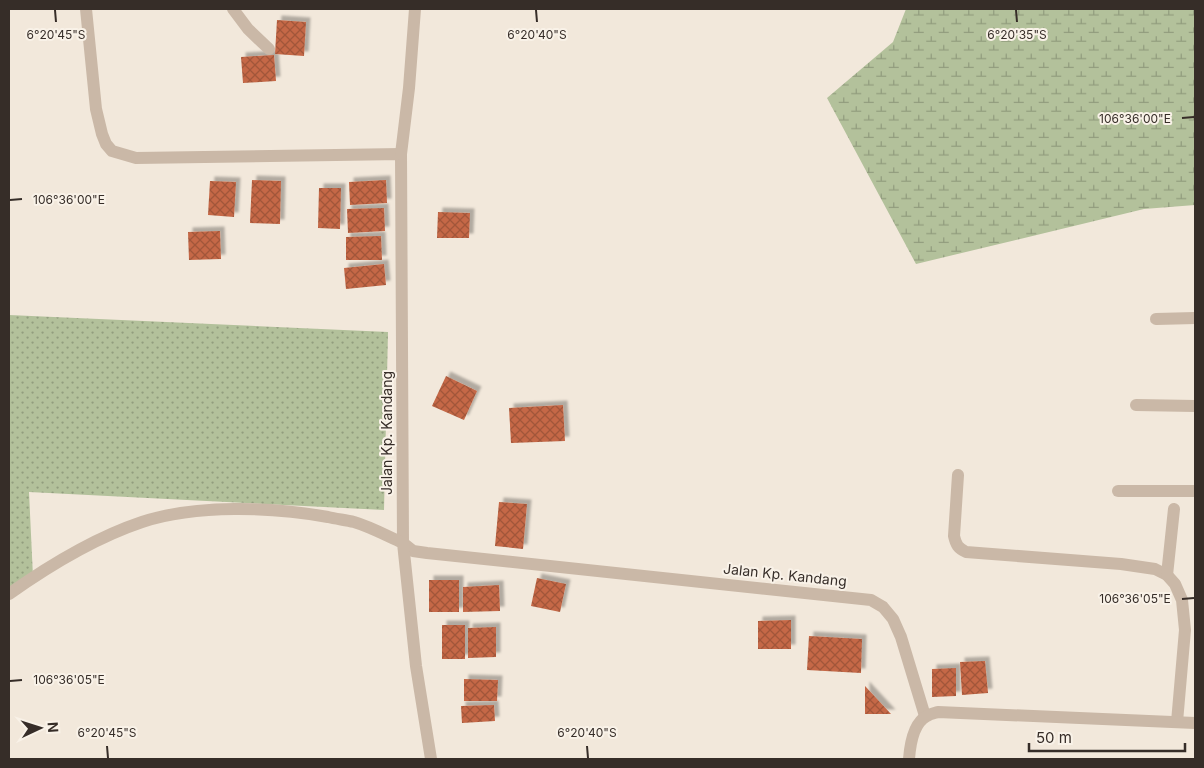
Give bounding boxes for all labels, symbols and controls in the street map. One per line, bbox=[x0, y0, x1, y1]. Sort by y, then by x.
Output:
text: 6°20'45"S bbox=[27, 27, 86, 42]
text: 6°20'40"S bbox=[507, 27, 567, 42]
text: 6°20'35"S bbox=[987, 27, 1047, 42]
text: 106°36'00"E bbox=[1099, 111, 1171, 126]
text: 106°36'00"E bbox=[33, 192, 105, 207]
street label: Jalan Kp. Kandang bbox=[378, 371, 395, 495]
street label: Jalan Kp. Kandang bbox=[722, 560, 848, 589]
text: 106°36'05"E bbox=[1099, 591, 1171, 606]
text: 106°36'05"E bbox=[33, 672, 105, 687]
north arrow bbox=[15, 703, 65, 753]
scale bar bbox=[1029, 720, 1185, 752]
text: N bbox=[45, 721, 62, 733]
text: 6°20'45"S bbox=[78, 725, 137, 740]
text: 6°20'40"S bbox=[557, 725, 617, 740]
text: 50 m bbox=[1036, 728, 1072, 747]

